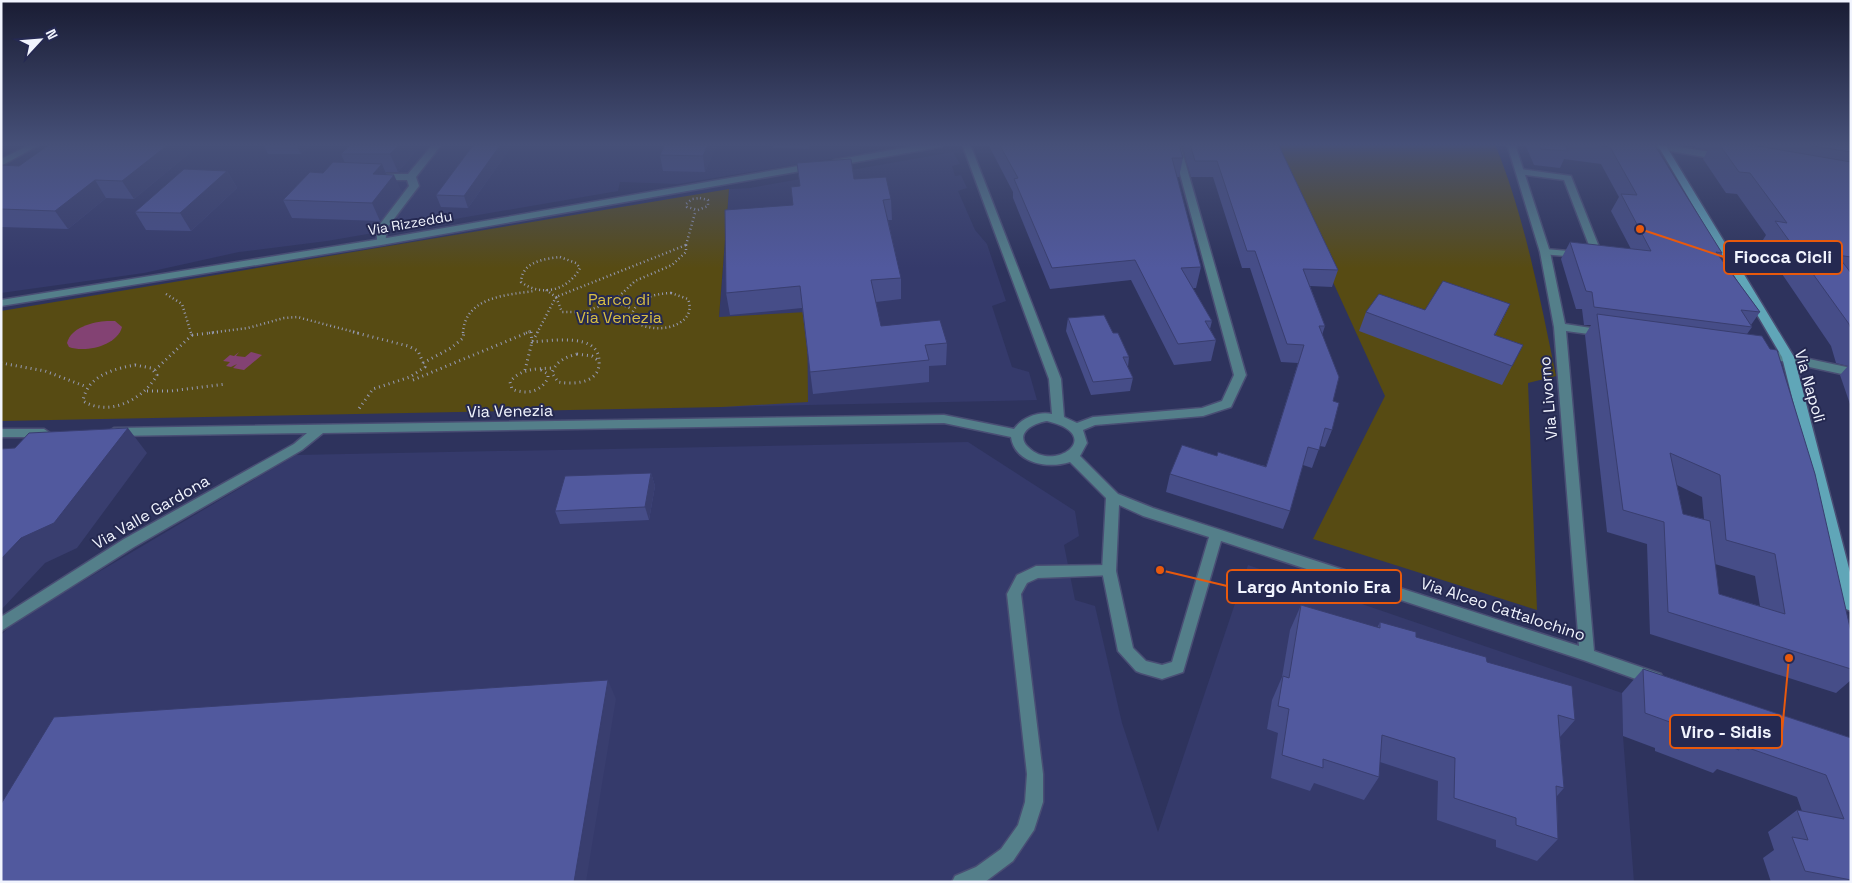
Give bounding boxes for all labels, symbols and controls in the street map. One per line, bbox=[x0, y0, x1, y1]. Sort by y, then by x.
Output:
north arrow bbox=[15, 15, 65, 65]
text: N bbox=[42, 26, 62, 42]
street label: Via Rizzeddu bbox=[366, 207, 454, 239]
callout: Fiocca Cicli bbox=[1724, 241, 1842, 274]
text: Fiocca Cicli bbox=[1734, 245, 1832, 268]
park label: Parco di Via Venezia bbox=[576, 289, 662, 328]
street label: Via Napoli bbox=[1790, 347, 1830, 425]
street label: Via Livorno bbox=[1534, 355, 1562, 441]
street label: Via Venezia bbox=[467, 400, 553, 422]
street label: Via Valle Gardona bbox=[89, 470, 213, 554]
callout: Largo Antonio Era bbox=[1227, 570, 1401, 603]
street label: Via Alceo Cattalochino bbox=[1418, 572, 1588, 646]
text: Largo Antonio Era bbox=[1237, 575, 1391, 598]
callout: Viro - Sidis bbox=[1670, 715, 1782, 748]
text: Viro - Sidis bbox=[1680, 720, 1772, 743]

